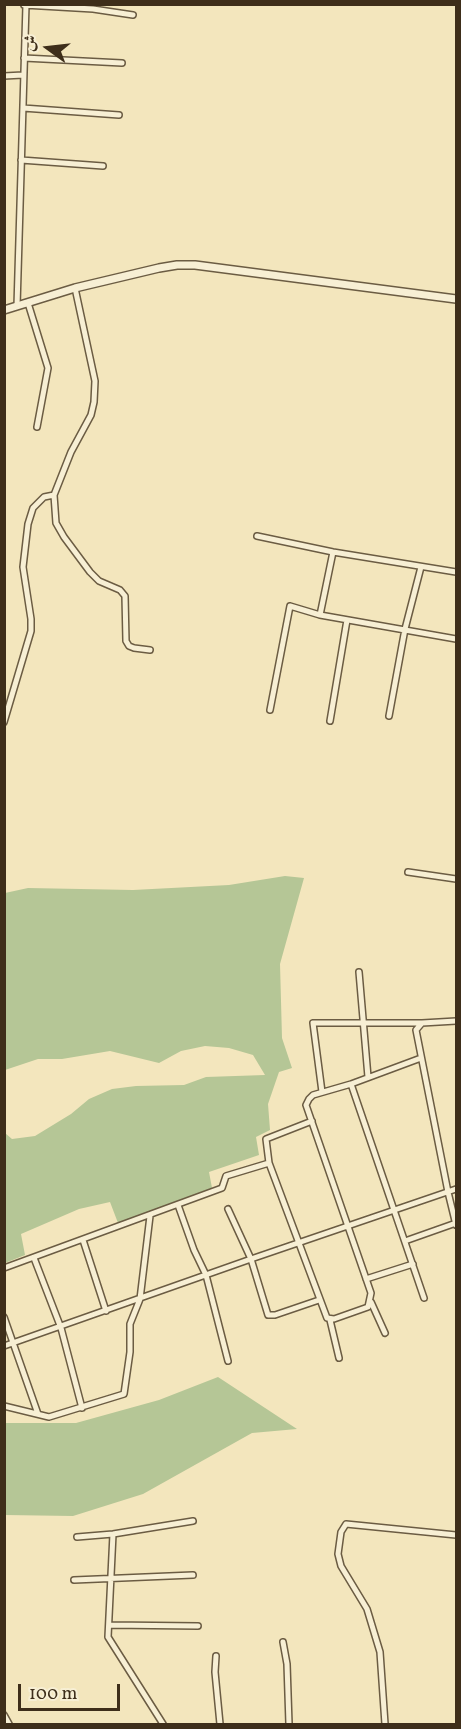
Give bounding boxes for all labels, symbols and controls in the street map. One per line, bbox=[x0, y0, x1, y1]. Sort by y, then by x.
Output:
north arrow bbox=[18, 18, 78, 78]
text: ش bbox=[18, 33, 43, 54]
scale bar bbox=[21, 1672, 123, 1710]
text: 100 m bbox=[29, 1682, 78, 1707]

